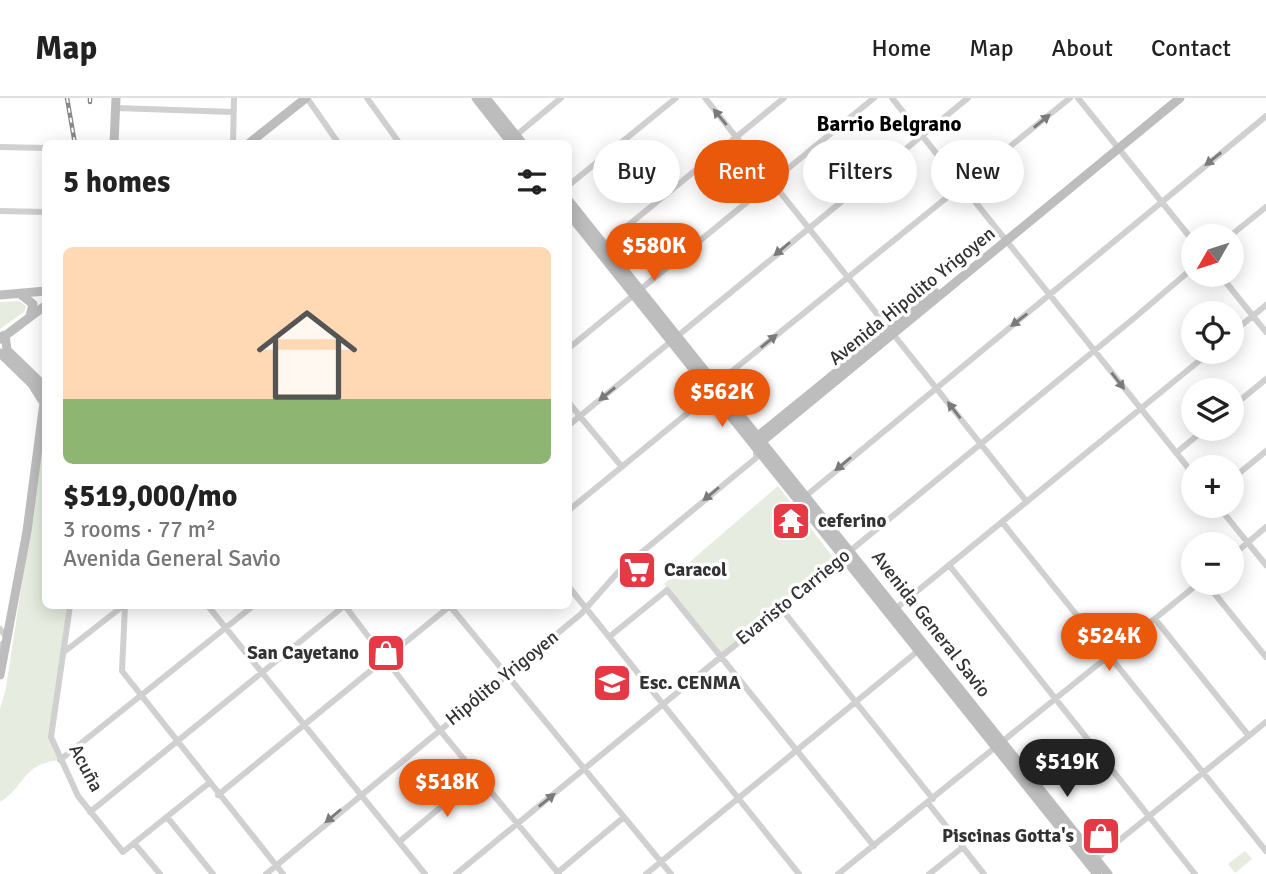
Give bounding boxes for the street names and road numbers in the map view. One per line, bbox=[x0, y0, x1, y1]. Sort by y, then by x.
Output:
street label: Avenida Hipolito Yrigoyen bbox=[824, 221, 1000, 371]
street label: Evaristo Carriego bbox=[731, 544, 855, 650]
street label: Avenida General Savio bbox=[866, 546, 996, 702]
street label: Hipólito Yrigoyen bbox=[441, 625, 563, 731]
street label: Acuña bbox=[63, 740, 109, 796]

